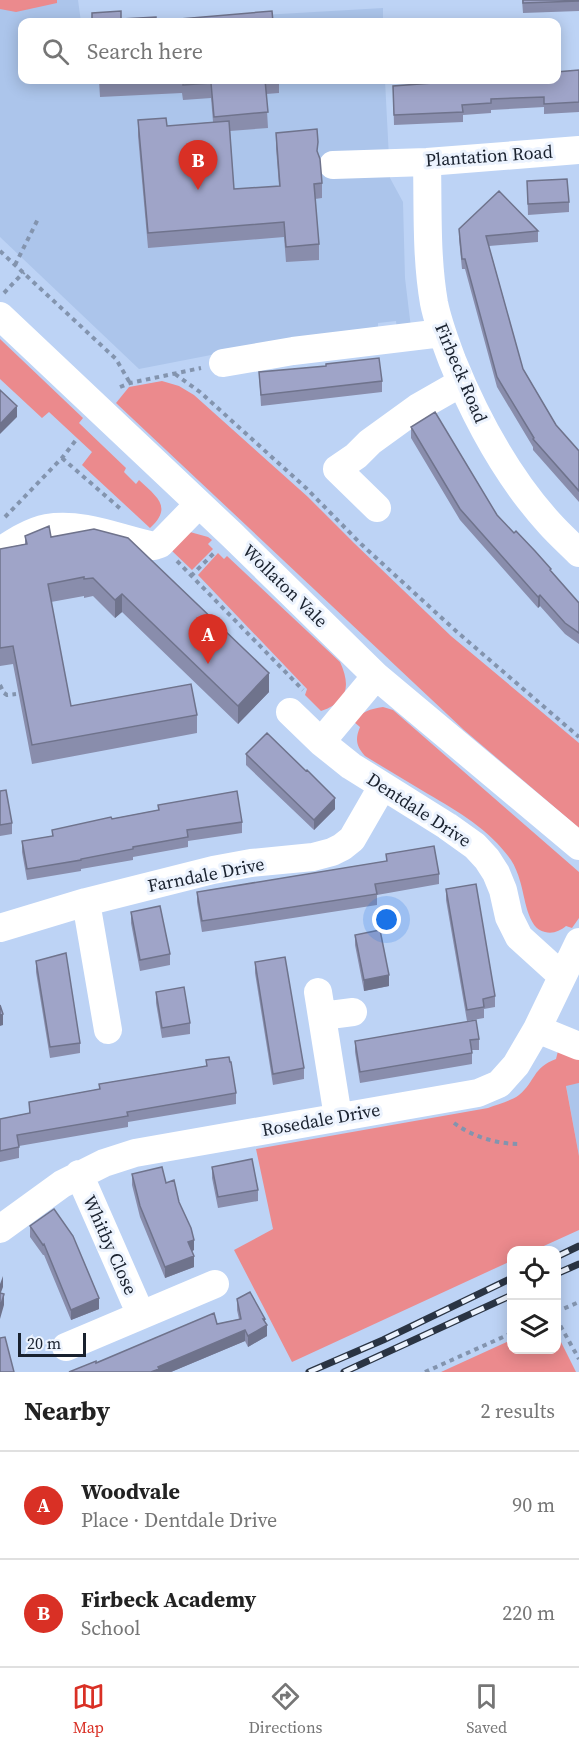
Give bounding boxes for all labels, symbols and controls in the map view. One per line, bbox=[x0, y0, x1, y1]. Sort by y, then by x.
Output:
search box bbox=[18, 18, 561, 84]
icon: search bbox=[39, 35, 72, 68]
text: Search here bbox=[87, 36, 203, 66]
street label: Plantation Road bbox=[424, 139, 554, 172]
pin: B bbox=[178, 140, 218, 190]
street label: Firbeck Road bbox=[429, 319, 494, 426]
street label: Wollaton Vale bbox=[237, 538, 334, 633]
pin: A bbox=[188, 614, 228, 664]
street label: Dentdale Drive bbox=[362, 766, 476, 853]
street label: Farndale Drive bbox=[145, 851, 267, 898]
your location bbox=[372, 905, 401, 934]
street label: Rosedale Drive bbox=[260, 1097, 382, 1142]
street label: Whitby Close bbox=[77, 1191, 144, 1299]
map controls bbox=[507, 1246, 561, 1354]
button: locate bbox=[507, 1246, 561, 1300]
button: layers bbox=[507, 1300, 561, 1354]
scale bar bbox=[18, 1330, 86, 1358]
text: 20 m bbox=[27, 1332, 61, 1354]
text: Nearby bbox=[24, 1393, 110, 1429]
text: 2 results bbox=[480, 1397, 555, 1425]
text: Woodvale bbox=[81, 1476, 180, 1506]
text: A bbox=[37, 1491, 50, 1519]
text: 90 m bbox=[512, 1491, 555, 1519]
text: Place · Dentdale Drive bbox=[81, 1506, 277, 1534]
text: Firbeck Academy bbox=[81, 1584, 256, 1614]
text: B bbox=[37, 1599, 50, 1627]
text: 220 m bbox=[502, 1599, 555, 1627]
text: School bbox=[81, 1614, 141, 1642]
tab: Map bbox=[72, 1680, 105, 1738]
tab: Directions bbox=[248, 1680, 323, 1738]
tab: Saved bbox=[466, 1680, 507, 1738]

